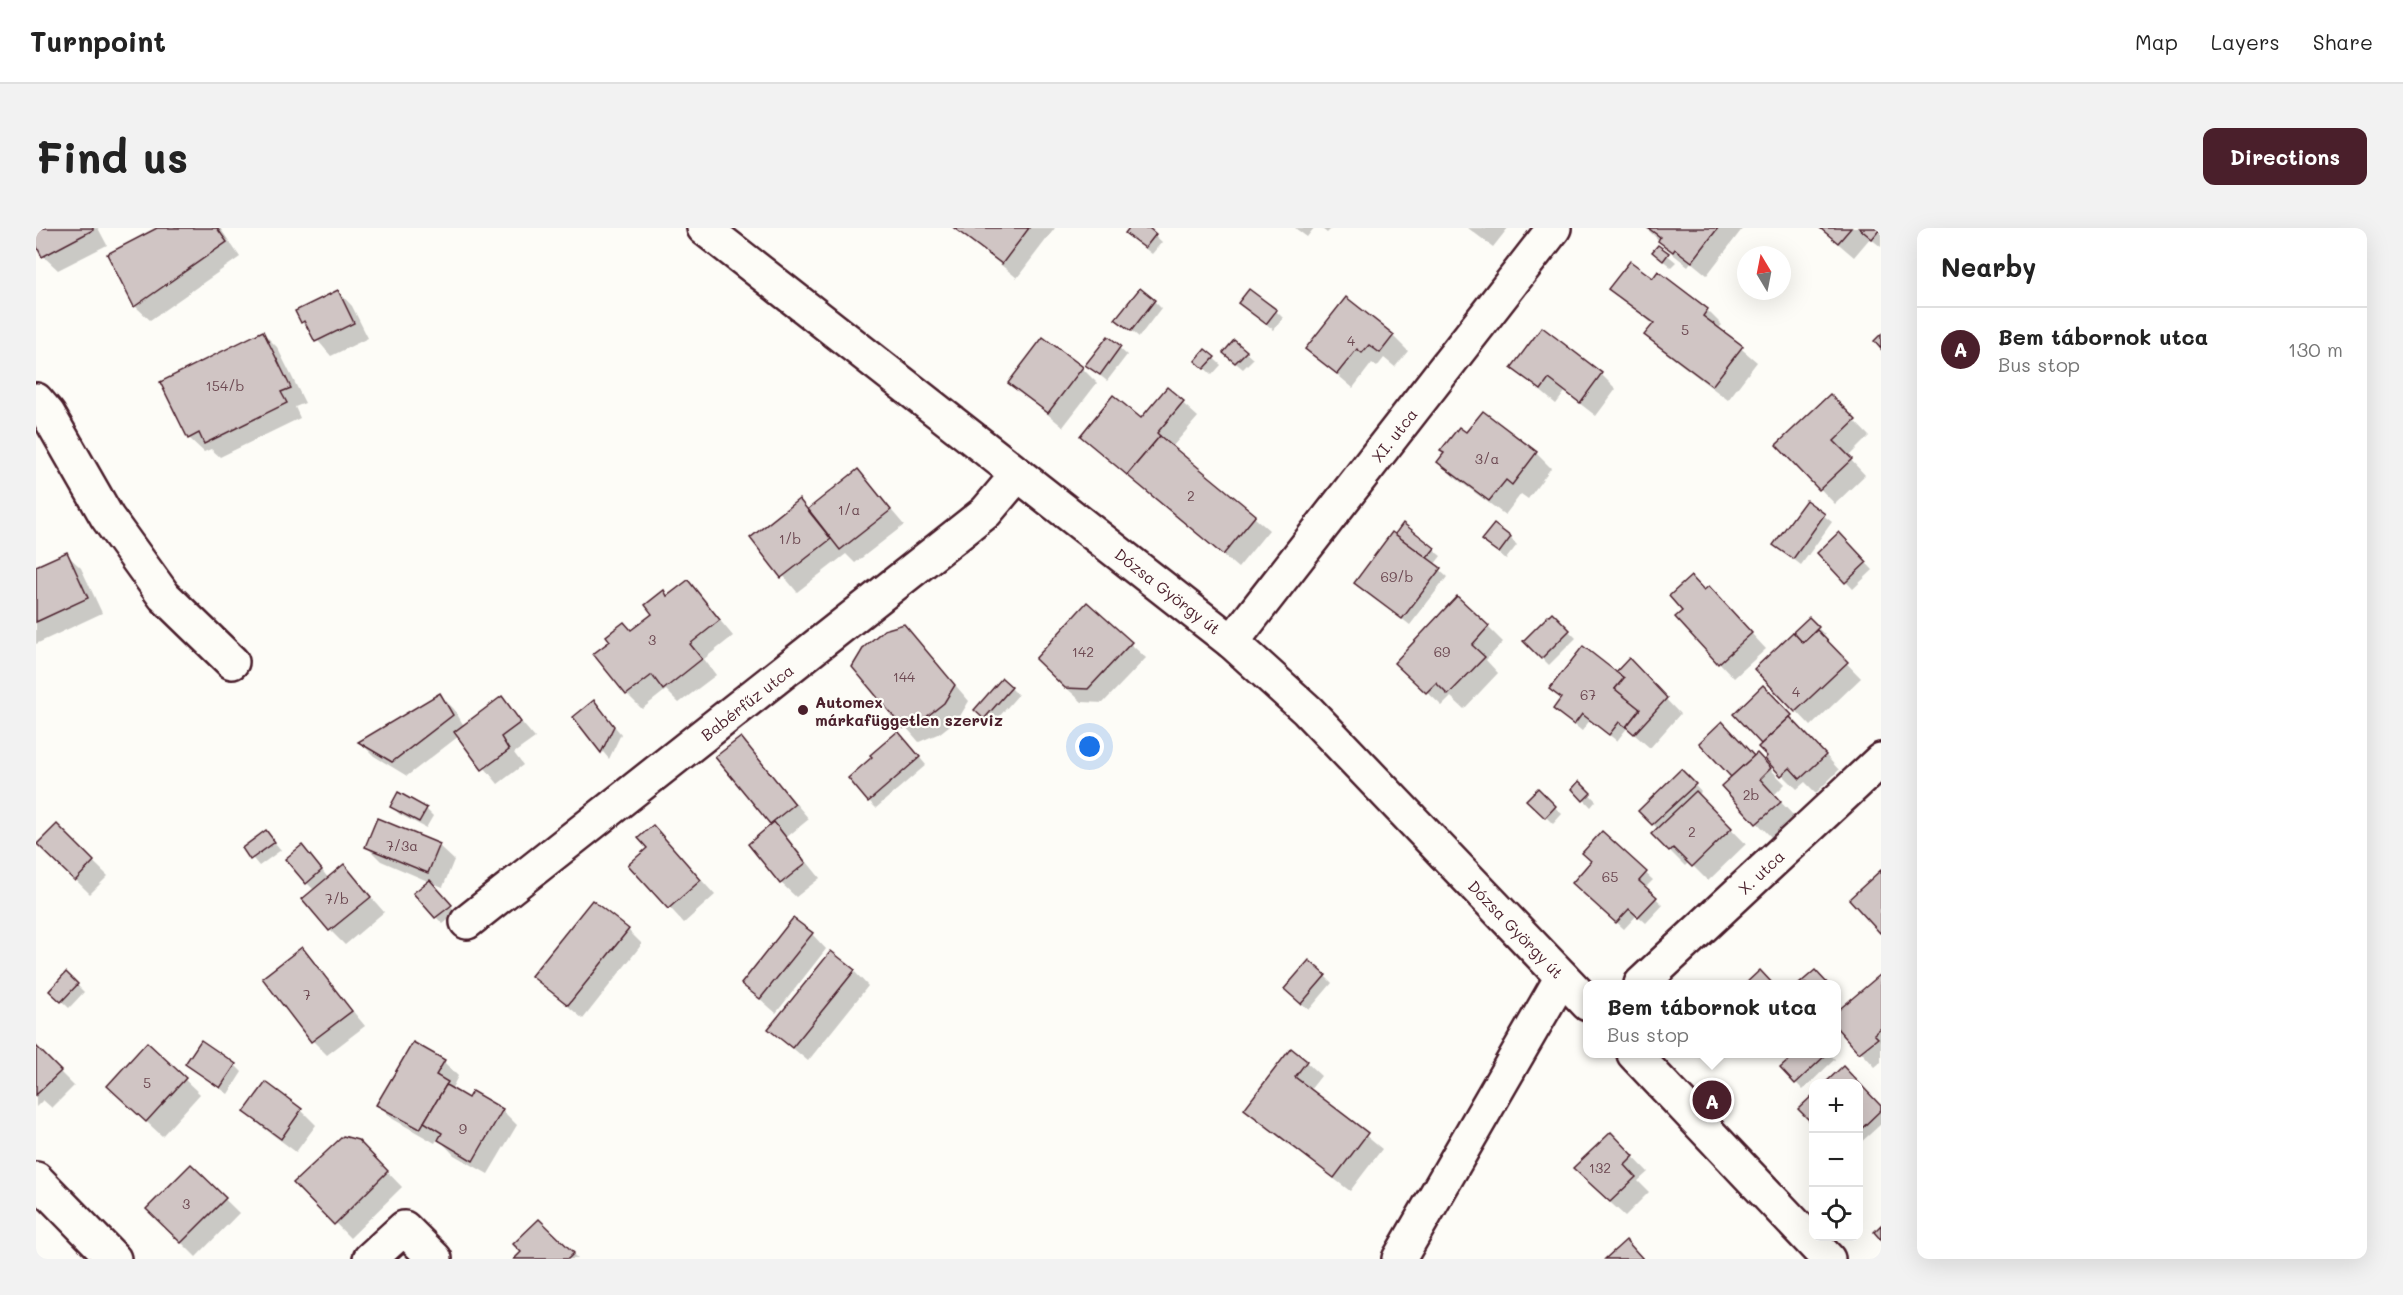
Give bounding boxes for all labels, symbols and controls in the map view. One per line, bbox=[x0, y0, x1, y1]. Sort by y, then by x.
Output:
text: Turnpoint bbox=[30, 23, 166, 59]
text: Map bbox=[2135, 28, 2178, 55]
text: Layers bbox=[2211, 28, 2280, 55]
text: Share bbox=[2313, 28, 2373, 55]
button: Directions bbox=[2203, 128, 2367, 185]
text: Find us bbox=[36, 129, 188, 184]
north arrow bbox=[1737, 246, 1791, 300]
text: Nearby bbox=[1941, 250, 2036, 284]
house number: 5 bbox=[1681, 320, 1689, 339]
text: Bem tábornok utca bbox=[1998, 322, 2208, 351]
house number: 4 bbox=[1347, 331, 1356, 350]
text: A bbox=[1954, 336, 1967, 362]
text: 130 m bbox=[2288, 336, 2343, 362]
text: Bus stop bbox=[1998, 351, 2080, 377]
house number: 154/b bbox=[206, 376, 245, 395]
street label: XI. utca bbox=[1366, 404, 1422, 466]
house number: 3/a bbox=[1475, 449, 1499, 468]
house number: 2 bbox=[1187, 486, 1195, 505]
house number: 1/a bbox=[838, 500, 860, 519]
house number: 1/b bbox=[779, 529, 801, 548]
street label: Dózsa György út bbox=[1111, 543, 1225, 639]
house number: 69/b bbox=[1381, 567, 1414, 586]
house number: 3 bbox=[648, 630, 656, 649]
house number: 142 bbox=[1072, 642, 1094, 661]
house number: 69 bbox=[1434, 642, 1450, 661]
street label: Babérfűz utca bbox=[696, 659, 798, 745]
house number: 144 bbox=[893, 667, 916, 686]
house number: 4 bbox=[1792, 682, 1801, 701]
house number: 67 bbox=[1580, 685, 1596, 704]
place label: Automex márkafüggetlen szerviz bbox=[815, 691, 1003, 730]
marker: Automex márkafüggetlen szerviz bbox=[796, 703, 810, 717]
your location bbox=[1075, 732, 1104, 761]
house number: 2b bbox=[1743, 785, 1759, 804]
house number: 2 bbox=[1688, 822, 1696, 841]
house number: 7/3a bbox=[386, 836, 418, 855]
street label: X. utca bbox=[1733, 845, 1789, 899]
house number: 65 bbox=[1602, 867, 1618, 886]
street label: Dózsa György út bbox=[1464, 875, 1568, 983]
house number: 7/b bbox=[325, 889, 349, 908]
popup bbox=[1583, 980, 1841, 1058]
house number: 7 bbox=[303, 985, 311, 1004]
text: Bem tábornok utca bbox=[1607, 992, 1817, 1021]
text: Bus stop bbox=[1607, 1021, 1689, 1047]
house number: 5 bbox=[143, 1073, 151, 1092]
pin: A bbox=[1692, 1078, 1732, 1122]
map controls bbox=[1809, 1079, 1863, 1241]
button: + bbox=[1809, 1079, 1863, 1133]
house number: 9 bbox=[459, 1119, 467, 1138]
button: − bbox=[1809, 1133, 1863, 1187]
house number: 132 bbox=[1589, 1158, 1611, 1177]
button: locate bbox=[1809, 1187, 1863, 1241]
house number: 3 bbox=[182, 1194, 190, 1213]

